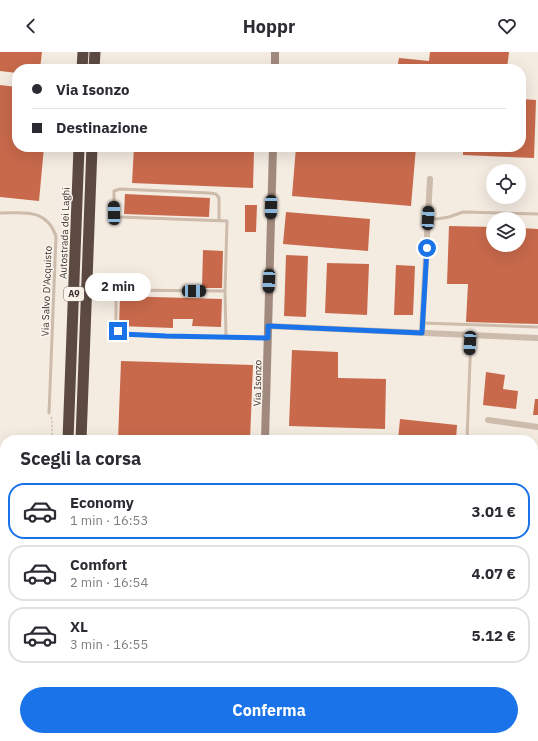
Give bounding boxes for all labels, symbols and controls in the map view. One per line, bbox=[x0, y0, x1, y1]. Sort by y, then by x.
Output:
icon: back bbox=[20, 15, 42, 37]
text: Hoppr bbox=[243, 15, 295, 38]
icon: heart bbox=[496, 15, 518, 37]
text: Via Isonzo bbox=[56, 80, 130, 99]
text: Destinazione bbox=[56, 118, 148, 137]
map controls bbox=[486, 164, 526, 252]
button: locate bbox=[486, 164, 526, 204]
street label: Autostrada dei Laghi bbox=[56, 187, 73, 279]
car bbox=[265, 195, 277, 219]
car bbox=[108, 201, 120, 225]
car bbox=[421, 206, 435, 230]
button: layers bbox=[486, 212, 526, 252]
route start bbox=[418, 239, 436, 257]
street label: Via Salvo D'Acquisto bbox=[38, 245, 55, 337]
car bbox=[263, 269, 275, 293]
callout: 2 min bbox=[85, 273, 151, 301]
text: 2 min bbox=[101, 278, 135, 295]
car bbox=[182, 285, 206, 297]
road number: A9 bbox=[64, 287, 84, 301]
route end bbox=[109, 322, 127, 340]
car bbox=[463, 331, 477, 355]
street label: Via Isonzo bbox=[251, 359, 264, 406]
text: Scegli la corsa bbox=[20, 447, 141, 470]
icon: car bbox=[22, 493, 58, 529]
text: Economy bbox=[70, 493, 134, 512]
text: 3.01 € bbox=[471, 502, 516, 521]
text: 1 min · 16:53 bbox=[70, 512, 148, 529]
icon: car bbox=[22, 555, 58, 591]
text: Comfort bbox=[70, 555, 127, 574]
text: 4.07 € bbox=[471, 564, 516, 583]
text: 2 min · 16:54 bbox=[70, 574, 148, 591]
icon: car bbox=[22, 617, 58, 653]
text: XL bbox=[70, 617, 88, 636]
text: 5.12 € bbox=[471, 626, 516, 645]
text: 3 min · 16:55 bbox=[70, 636, 148, 653]
button: Conferma bbox=[20, 687, 518, 733]

